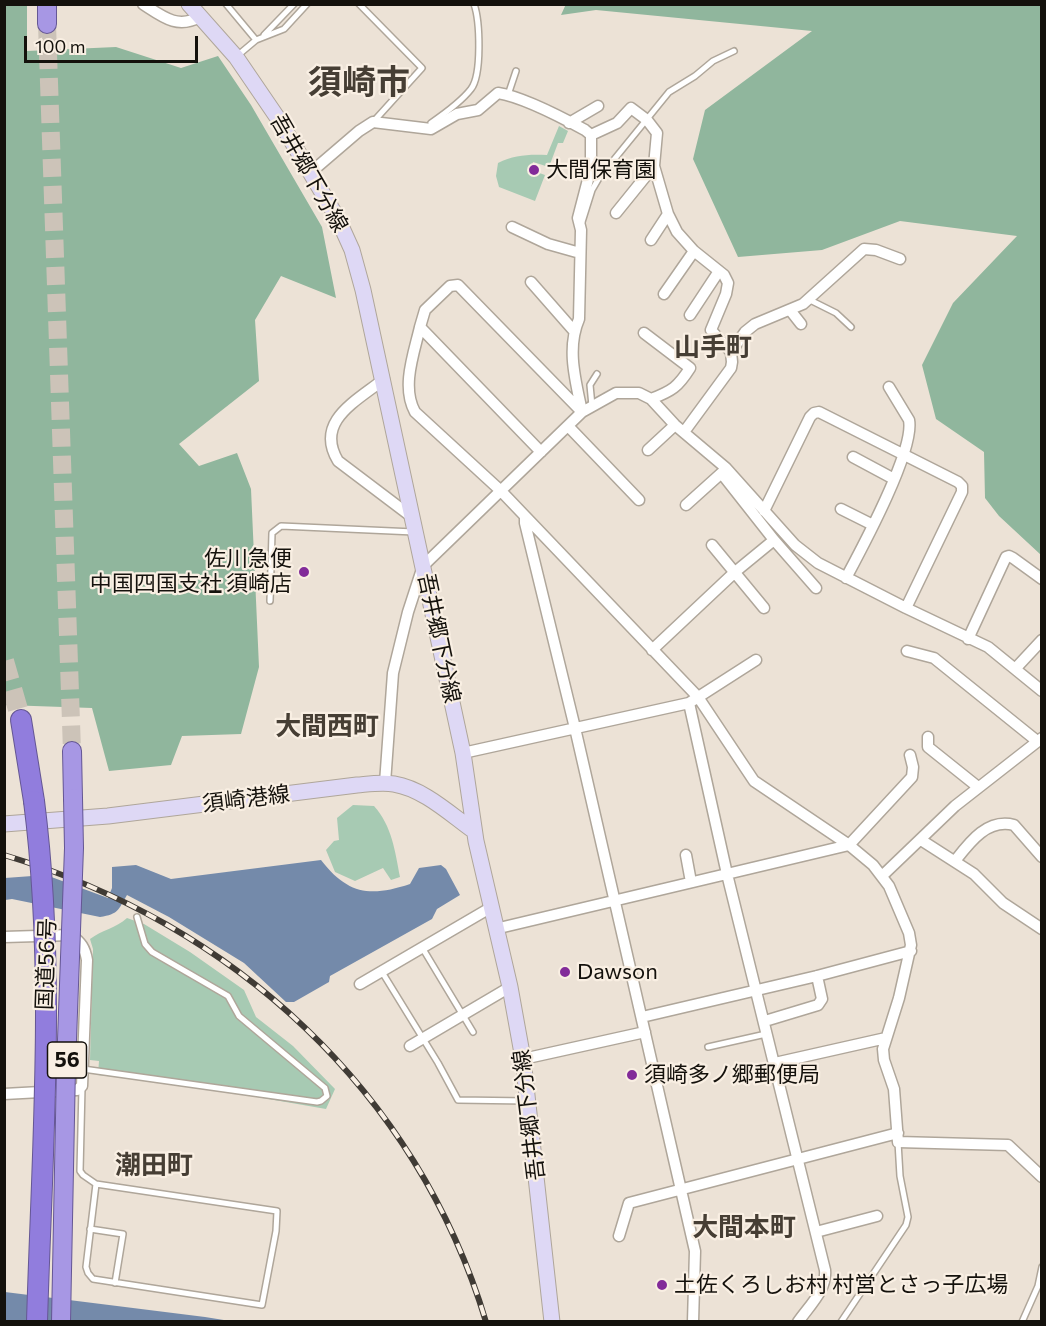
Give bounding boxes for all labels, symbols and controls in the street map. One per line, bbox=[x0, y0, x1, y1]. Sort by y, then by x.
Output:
scale bar bbox=[27, 24, 201, 62]
text: 100 m bbox=[35, 35, 85, 57]
district label: 須崎市 bbox=[308, 63, 410, 103]
street label: 吾井郷下分線 bbox=[265, 109, 353, 237]
place label: 大間保育園 bbox=[546, 157, 656, 183]
marker: 大間保育園 bbox=[527, 163, 541, 177]
district label: 山手町 bbox=[674, 331, 752, 363]
place label: 佐川急便 中国四国支社 須崎店 bbox=[90, 546, 292, 598]
marker: 佐川急便 中国四国支社 須崎店 bbox=[297, 565, 311, 579]
street label: 吾井郷下分線 bbox=[412, 571, 466, 705]
district label: 大間西町 bbox=[275, 710, 379, 742]
street label: 須崎港線 bbox=[201, 781, 291, 817]
street label: 国道56号 bbox=[31, 918, 61, 1010]
place label: Dawson bbox=[577, 959, 658, 985]
marker: Dawson bbox=[558, 965, 572, 979]
road number: 56 bbox=[48, 1042, 86, 1078]
street label: 吾井郷下分線 bbox=[508, 1048, 550, 1182]
place label: 須崎多ノ郷郵便局 bbox=[644, 1062, 820, 1088]
marker: 須崎多ノ郷郵便局 bbox=[625, 1068, 639, 1082]
district label: 潮田町 bbox=[115, 1149, 193, 1181]
district label: 大間本町 bbox=[692, 1211, 796, 1243]
place label: 土佐くろしお村 村営とさっ子広場 bbox=[674, 1272, 1008, 1298]
marker: 土佐くろしお村 村営とさっ子広場 bbox=[655, 1278, 669, 1292]

